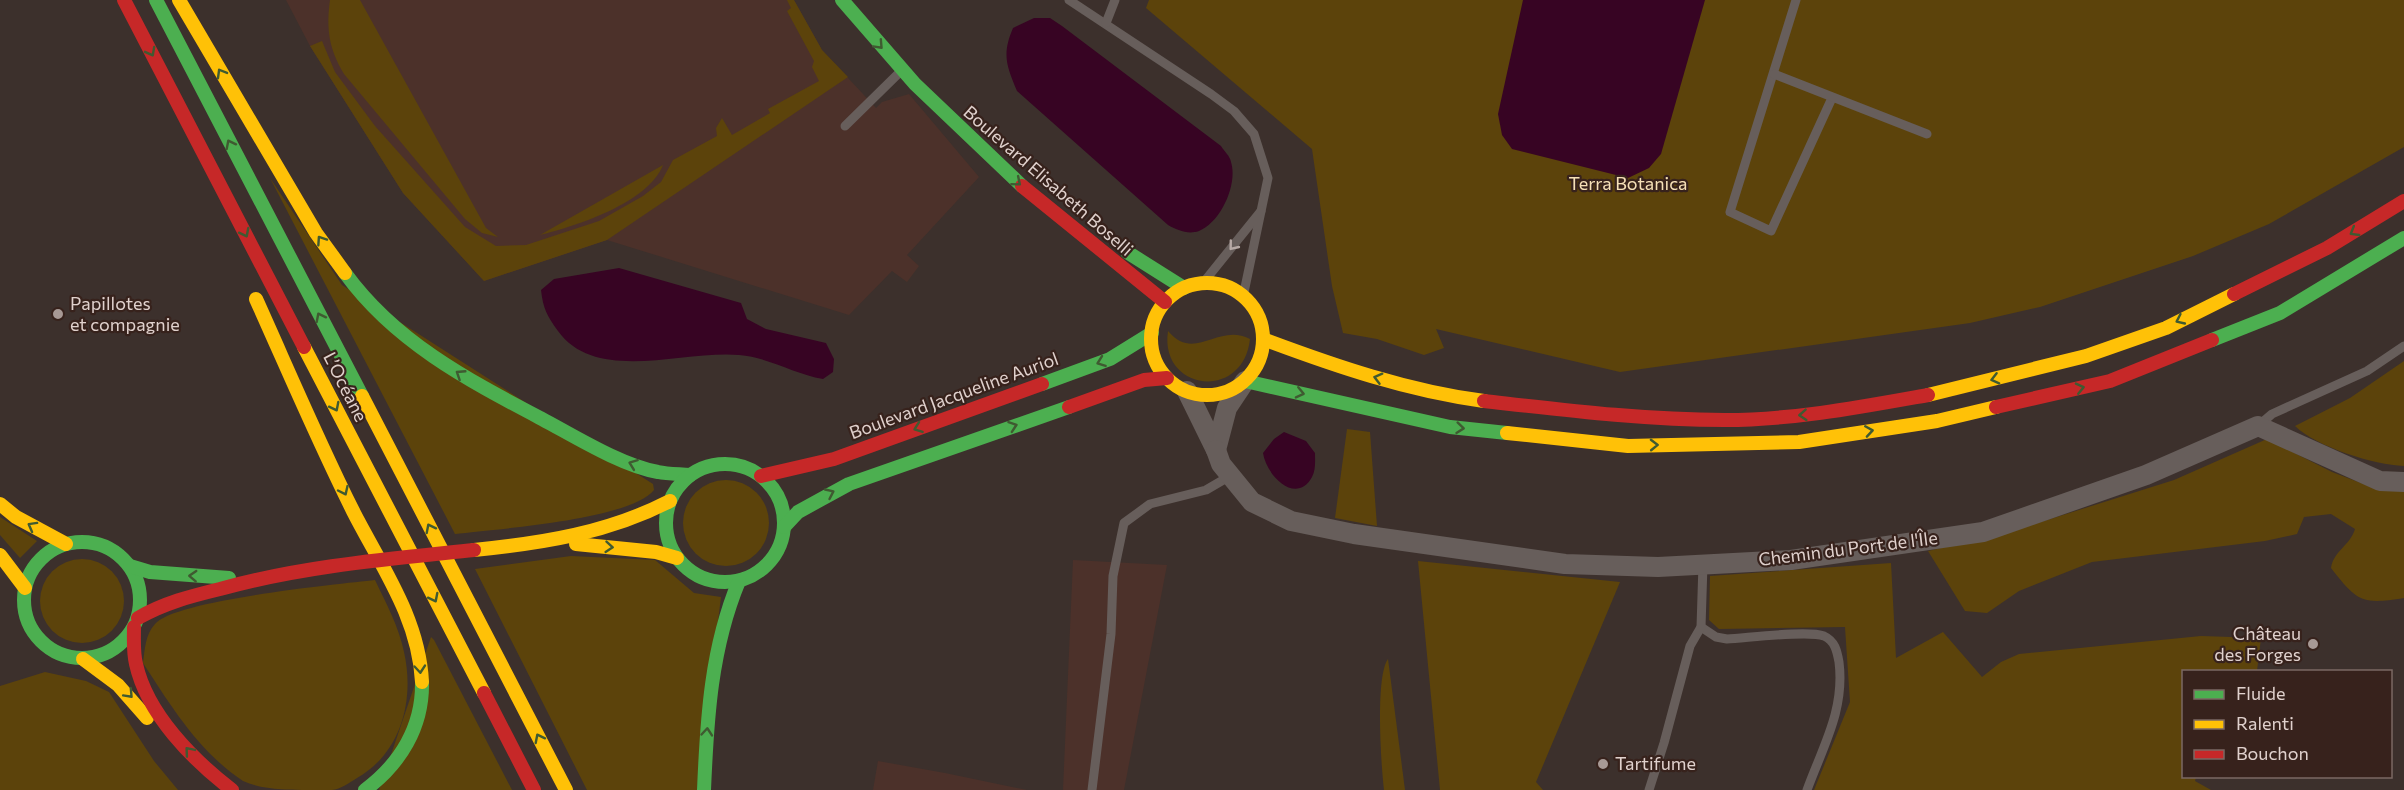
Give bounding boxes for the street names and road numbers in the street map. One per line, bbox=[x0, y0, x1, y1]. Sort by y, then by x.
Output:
street label: Boulevard Elisabeth Boselli bbox=[959, 101, 1138, 260]
street label: Boulevard Jacqueline Auriol bbox=[846, 347, 1061, 443]
street label: L’Océane bbox=[319, 348, 373, 425]
street label: Chemin du Port de l'Île bbox=[1757, 526, 1939, 570]

